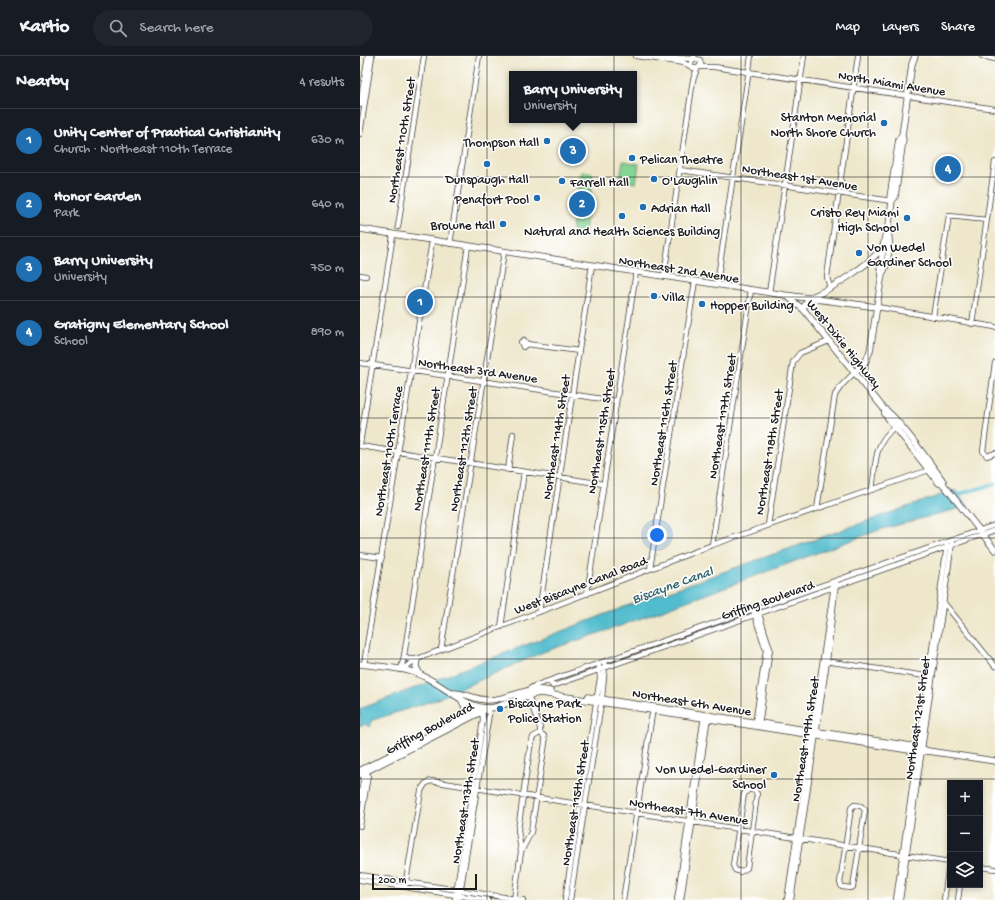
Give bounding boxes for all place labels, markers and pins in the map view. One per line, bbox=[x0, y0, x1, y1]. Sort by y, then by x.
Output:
place label: Stanton Memorial North Shore Church bbox=[771, 111, 876, 141]
marker: Stanton Memorial North Shore Church bbox=[879, 118, 889, 128]
place label: Thompson Hall bbox=[462, 136, 539, 151]
marker: Thompson Hall bbox=[542, 136, 552, 146]
pin: 3 bbox=[560, 136, 586, 166]
marker: Pelican Theatre bbox=[627, 153, 637, 163]
place label: Pelican Theatre bbox=[639, 153, 723, 168]
pin: 4 bbox=[935, 154, 961, 184]
marker: Dunspaugh Hall bbox=[482, 159, 492, 169]
place label: Dunspaugh Hall bbox=[444, 173, 529, 188]
marker: O'Laughlin bbox=[649, 174, 659, 184]
place label: O'Laughlin bbox=[662, 174, 718, 189]
marker: Farrell Hall bbox=[557, 176, 567, 186]
place label: Farrell Hall bbox=[569, 176, 629, 191]
pin: 2 bbox=[569, 189, 595, 219]
place label: Penafort Pool bbox=[453, 193, 529, 208]
marker: Penafort Pool bbox=[532, 193, 542, 203]
marker: Adrian Hall bbox=[638, 202, 648, 212]
place label: Adrian Hall bbox=[651, 202, 711, 217]
place label: Cristo Rey Miami High School bbox=[811, 206, 899, 236]
marker: Natural and Health Sciences Building bbox=[617, 211, 627, 221]
marker: Cristo Rey Miami High School bbox=[902, 213, 912, 223]
place label: Browne Hall bbox=[430, 219, 495, 234]
marker: Browne Hall bbox=[498, 219, 508, 229]
place label: Natural and Health Sciences Building bbox=[524, 225, 720, 240]
place label: Von Wedel Gardiner School bbox=[866, 241, 952, 271]
marker: Von Wedel Gardiner School bbox=[854, 248, 864, 258]
pin: 1 bbox=[407, 287, 433, 317]
marker: Villa bbox=[649, 291, 659, 301]
place label: Villa bbox=[661, 291, 686, 306]
marker: Hopper Building bbox=[697, 299, 707, 309]
place label: Hopper Building bbox=[710, 299, 794, 314]
place label: Biscayne Park Police Station bbox=[507, 697, 582, 727]
marker: Biscayne Park Police Station bbox=[495, 704, 505, 714]
place label: Von Wedel-Gardiner School bbox=[655, 763, 767, 793]
marker: Von Wedel-Gardiner School bbox=[769, 770, 779, 780]

